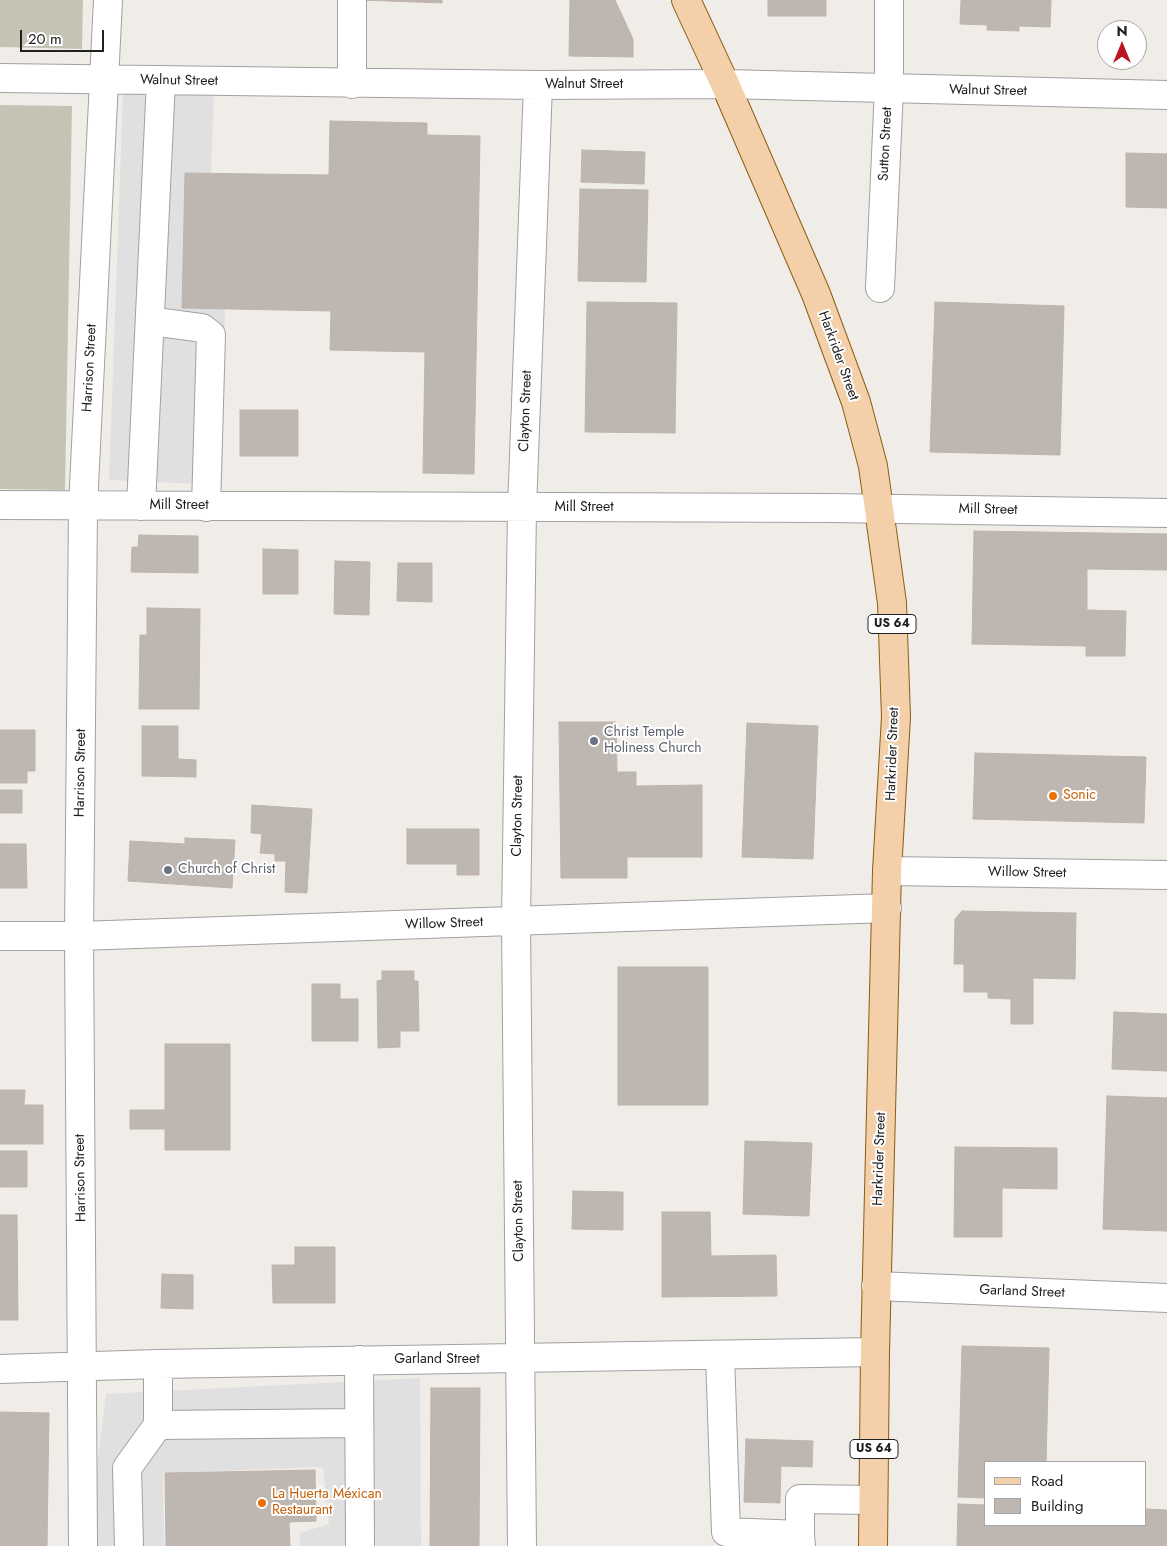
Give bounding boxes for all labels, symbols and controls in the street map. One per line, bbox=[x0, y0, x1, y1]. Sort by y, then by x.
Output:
scale bar bbox=[22, 20, 106, 52]
north arrow bbox=[1097, 20, 1147, 70]
text: N bbox=[1116, 21, 1128, 41]
text: 20 m bbox=[28, 28, 62, 50]
street label: Walnut Street bbox=[140, 72, 218, 90]
street label: Walnut Street bbox=[545, 77, 623, 93]
street label: Walnut Street bbox=[949, 82, 1027, 100]
street label: Sutton Street bbox=[876, 106, 896, 182]
street label: Harkrider Street bbox=[814, 309, 862, 403]
street label: Harrison Street bbox=[79, 324, 101, 412]
street label: Clayton Street bbox=[516, 370, 536, 452]
street label: Mill Street bbox=[149, 498, 209, 514]
street label: Mill Street bbox=[554, 500, 614, 516]
street label: Mill Street bbox=[958, 501, 1018, 519]
road number: US 64 bbox=[868, 614, 916, 634]
street label: Harkrider Street bbox=[883, 707, 903, 801]
place label: Christ Temple Holiness Church bbox=[604, 725, 701, 758]
street label: Harrison Street bbox=[72, 729, 90, 817]
marker: Christ Temple Holiness Church bbox=[588, 735, 600, 747]
street label: Clayton Street bbox=[509, 775, 527, 857]
place label: Sonic bbox=[1063, 788, 1096, 804]
marker: Sonic bbox=[1047, 790, 1059, 802]
place label: Church of Christ bbox=[178, 862, 275, 878]
marker: Church of Christ bbox=[162, 864, 174, 876]
street label: Willow Street bbox=[988, 864, 1066, 882]
street label: Willow Street bbox=[404, 914, 484, 934]
street label: Harkrider Street bbox=[870, 1112, 890, 1206]
street label: Harrison Street bbox=[72, 1134, 90, 1222]
street label: Clayton Street bbox=[510, 1180, 528, 1262]
street label: Garland Street bbox=[979, 1282, 1065, 1302]
street label: Garland Street bbox=[394, 1352, 480, 1368]
road number: US 64 bbox=[850, 1440, 898, 1458]
legend bbox=[984, 1461, 1147, 1526]
text: Road bbox=[1031, 1470, 1063, 1492]
place label: La Huerta Méxican Restaurant bbox=[272, 1487, 382, 1520]
text: Building bbox=[1031, 1495, 1083, 1517]
marker: La Huerta Méxican Restaurant bbox=[256, 1497, 268, 1509]

